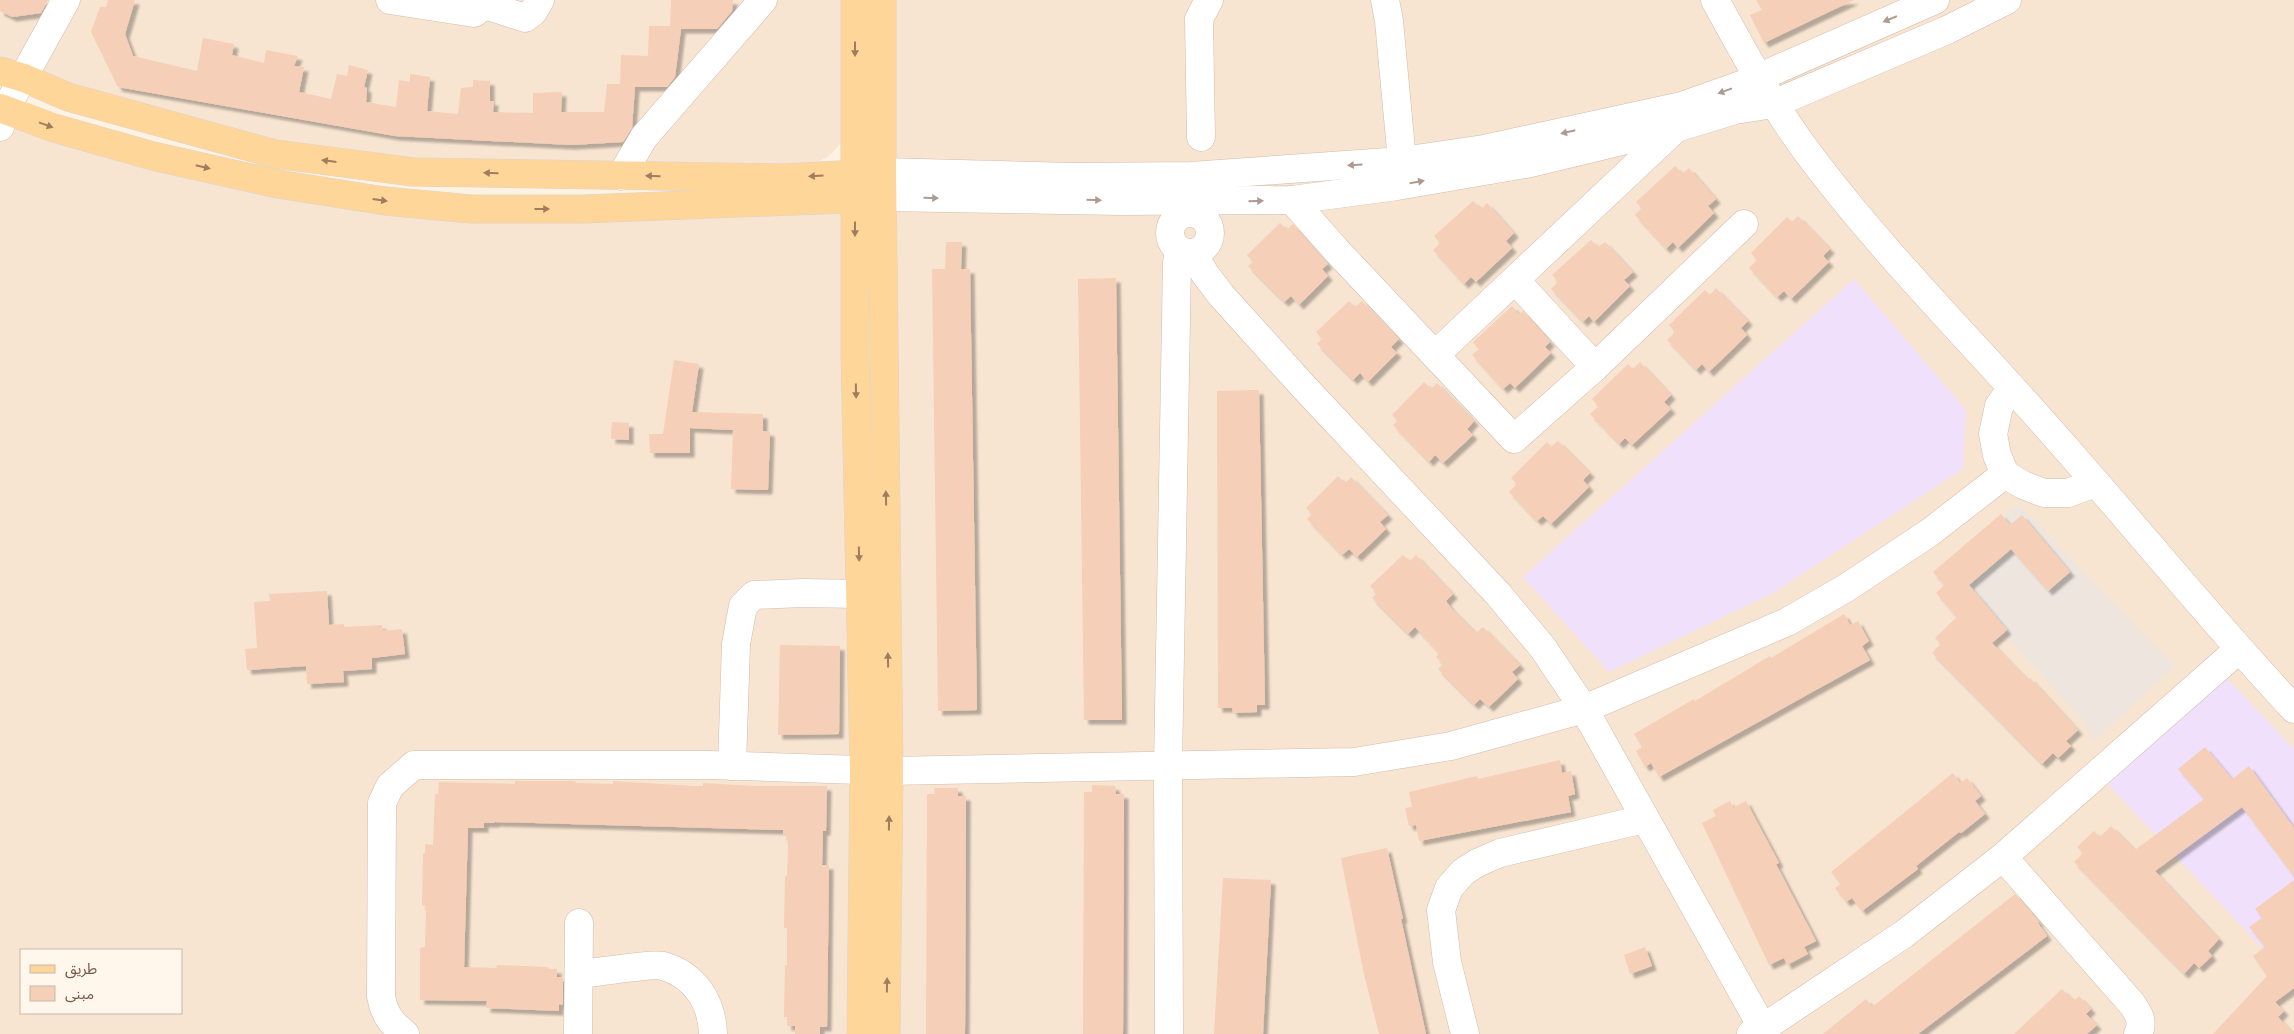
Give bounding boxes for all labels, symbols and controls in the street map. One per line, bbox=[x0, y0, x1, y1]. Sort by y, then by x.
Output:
one-way arrow bbox=[1883, 16, 1897, 24]
one-way arrow bbox=[851, 41, 859, 57]
one-way arrow bbox=[1717, 88, 1732, 95]
one-way arrow bbox=[39, 121, 54, 129]
one-way arrow bbox=[1560, 128, 1575, 136]
one-way arrow bbox=[321, 157, 337, 165]
one-way arrow bbox=[1347, 161, 1363, 169]
one-way arrow bbox=[195, 163, 210, 171]
one-way arrow bbox=[483, 169, 499, 177]
one-way arrow bbox=[645, 172, 661, 180]
one-way arrow bbox=[808, 172, 824, 180]
one-way arrow bbox=[1410, 178, 1426, 186]
one-way arrow bbox=[923, 194, 939, 202]
one-way arrow bbox=[372, 196, 388, 204]
one-way arrow bbox=[1086, 196, 1102, 204]
one-way arrow bbox=[1248, 196, 1264, 204]
one-way arrow bbox=[534, 205, 550, 213]
one-way arrow bbox=[851, 221, 859, 237]
one-way arrow bbox=[852, 383, 860, 399]
one-way arrow bbox=[882, 490, 890, 506]
one-way arrow bbox=[855, 546, 863, 562]
one-way arrow bbox=[884, 652, 892, 668]
one-way arrow bbox=[885, 815, 893, 831]
legend bbox=[20, 949, 182, 1014]
text: طريق bbox=[65, 959, 97, 979]
one-way arrow bbox=[883, 977, 891, 993]
text: مبنى bbox=[65, 984, 94, 1003]

